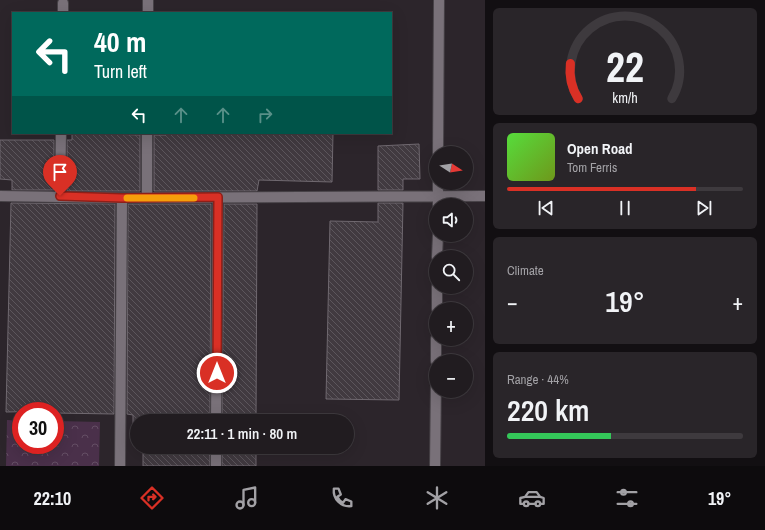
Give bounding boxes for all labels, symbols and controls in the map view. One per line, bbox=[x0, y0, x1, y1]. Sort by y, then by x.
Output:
text: 40 m bbox=[94, 23, 146, 61]
icon: left bbox=[28, 28, 80, 80]
text: 22 bbox=[606, 39, 644, 95]
text: Turn left bbox=[94, 59, 147, 84]
text: km/h bbox=[612, 88, 638, 107]
icon: left bbox=[128, 104, 150, 126]
icon: ahead bbox=[170, 104, 192, 126]
icon: ahead bbox=[212, 104, 234, 126]
icon: right bbox=[254, 104, 276, 126]
text: Open Road bbox=[567, 138, 633, 159]
north arrow bbox=[429, 146, 473, 190]
map controls bbox=[429, 146, 473, 398]
pin bbox=[43, 155, 77, 196]
text: Tom Ferris bbox=[567, 159, 617, 176]
icon: arrive bbox=[49, 161, 71, 183]
icon: previous bbox=[535, 197, 557, 219]
icon: pause bbox=[614, 197, 636, 219]
icon: next bbox=[693, 197, 715, 219]
button: sound bbox=[429, 198, 473, 242]
button: search bbox=[429, 250, 473, 294]
text: Climate bbox=[507, 262, 544, 279]
text: 19° bbox=[605, 281, 645, 321]
text: − bbox=[507, 287, 518, 317]
text: + bbox=[732, 287, 743, 317]
button: + bbox=[429, 302, 473, 346]
position arrow bbox=[196, 352, 238, 394]
button: − bbox=[429, 354, 473, 398]
text: Range · 44% bbox=[507, 371, 569, 388]
text: 220 km bbox=[507, 390, 589, 430]
speed limit sign: 30 bbox=[12, 402, 64, 454]
text: 22:11 · 1 min · 80 m bbox=[187, 423, 297, 444]
icon: directions bbox=[138, 484, 166, 512]
icon: music bbox=[233, 484, 261, 512]
icon: phone bbox=[328, 484, 356, 512]
icon: climate bbox=[423, 484, 451, 512]
icon: car bbox=[518, 484, 546, 512]
icon: filters bbox=[613, 484, 641, 512]
text: 22:10 bbox=[33, 486, 71, 511]
text: 19° bbox=[708, 486, 732, 511]

